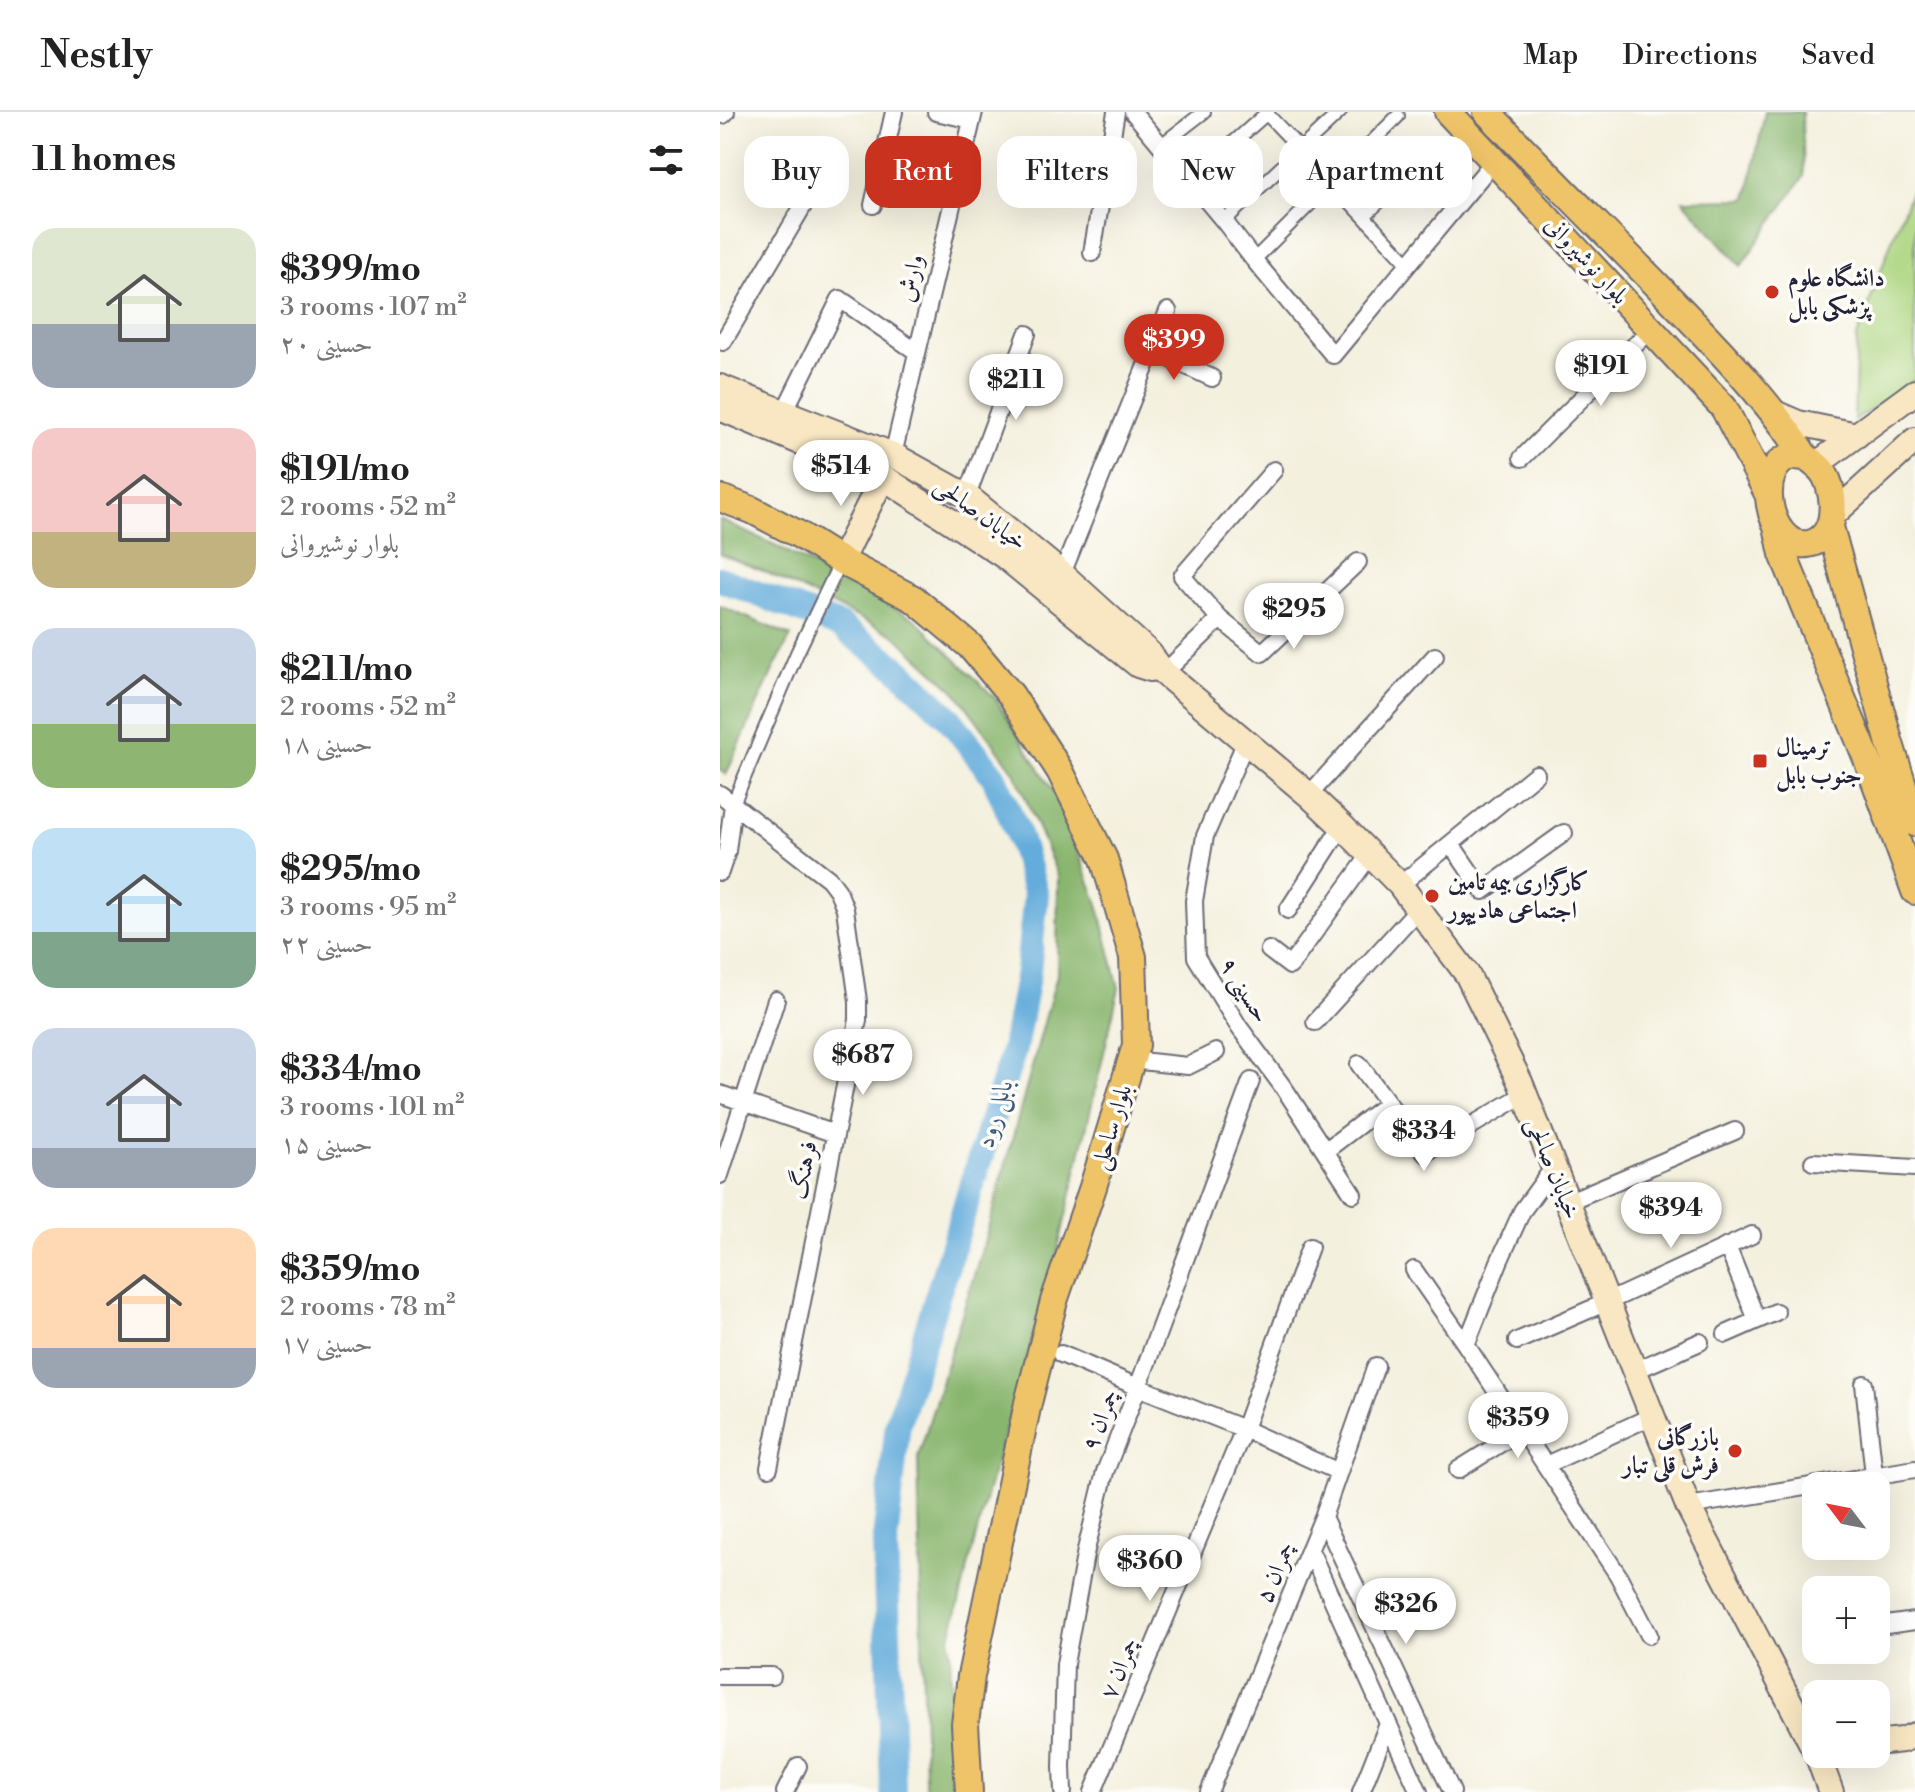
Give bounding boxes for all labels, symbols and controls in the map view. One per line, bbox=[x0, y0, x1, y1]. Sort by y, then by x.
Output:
text: Nestly bbox=[40, 32, 153, 79]
text: Map bbox=[1523, 38, 1578, 73]
text: Directions bbox=[1622, 38, 1757, 73]
text: Saved bbox=[1801, 38, 1875, 73]
chip: Buy bbox=[744, 136, 849, 208]
chip: Rent bbox=[865, 136, 981, 208]
chip: Filters bbox=[997, 136, 1137, 208]
chip: New bbox=[1153, 136, 1263, 208]
chip: Apartment bbox=[1279, 136, 1472, 208]
icon: filters bbox=[644, 138, 688, 182]
text: 11 homes bbox=[32, 139, 176, 181]
street label: بلوار نوشیروانی bbox=[1538, 210, 1635, 311]
text: $399/mo bbox=[280, 249, 421, 291]
street label: وارش bbox=[891, 251, 931, 305]
icon: home bbox=[96, 260, 192, 356]
place label: دانشگاه علوم پزشکی بابل bbox=[1788, 262, 1885, 323]
marker: دانشگاه علوم پزشکی بابل bbox=[1763, 283, 1781, 301]
text: 3 rooms · 107 m² bbox=[280, 291, 467, 323]
pin: $399 bbox=[1127, 314, 1221, 382]
text: $399 bbox=[1142, 324, 1206, 356]
text: حسینی ٢٠ bbox=[280, 328, 373, 360]
pin: $191 bbox=[1554, 340, 1648, 408]
text: $191 bbox=[1573, 350, 1629, 382]
pin: $211 bbox=[969, 354, 1063, 422]
text: $211 bbox=[987, 364, 1045, 396]
pin: $514 bbox=[794, 440, 888, 508]
text: $191/mo bbox=[280, 449, 410, 491]
text: $514 bbox=[811, 450, 871, 482]
icon: home bbox=[96, 460, 192, 556]
street label: خيابان صالحی bbox=[928, 470, 1033, 558]
text: 2 rooms · 52 m² bbox=[280, 491, 456, 523]
text: بلوار نوشیروانی bbox=[280, 528, 399, 560]
pin: $295 bbox=[1247, 583, 1341, 651]
text: $295 bbox=[1262, 593, 1326, 625]
text: $211/mo bbox=[280, 649, 413, 691]
icon: home bbox=[96, 660, 192, 756]
text: 2 rooms · 52 m² bbox=[280, 691, 456, 723]
text: حسینی ۱۸ bbox=[280, 728, 373, 760]
place label: ترمینال جنوب بابل bbox=[1776, 733, 1862, 792]
marker: ترمینال جنوب بابل bbox=[1751, 752, 1769, 770]
text: $295/mo bbox=[280, 849, 421, 891]
icon: home bbox=[96, 860, 192, 956]
place label: کارگزاری بیمه تامین اجتماعی هادیپور bbox=[1445, 866, 1589, 926]
marker: کارگزاری بیمه تامین اجتماعی هادیپور bbox=[1423, 887, 1441, 905]
text: 3 rooms · 95 m² bbox=[280, 891, 456, 923]
text: حسینی ۲۲ bbox=[280, 928, 373, 960]
street label: حسینی ٩ bbox=[1212, 952, 1276, 1029]
pin: $687 bbox=[816, 1029, 910, 1097]
text: $687 bbox=[831, 1039, 895, 1071]
text: $334/mo bbox=[280, 1049, 422, 1091]
icon: home bbox=[96, 1060, 192, 1156]
water label: بابل رود bbox=[969, 1075, 1022, 1152]
street label: بلوار ساحلی bbox=[1085, 1081, 1140, 1174]
text: 3 rooms · 101 m² bbox=[280, 1091, 464, 1123]
pin: $334 bbox=[1377, 1105, 1471, 1173]
street label: خيابان صالحی bbox=[1518, 1113, 1587, 1224]
text: $334 bbox=[1392, 1115, 1456, 1147]
text: حسینی ۱۵ bbox=[280, 1128, 373, 1160]
street label: فرهنگ bbox=[783, 1138, 824, 1202]
pin: $394 bbox=[1624, 1182, 1718, 1250]
text: $394 bbox=[1639, 1192, 1703, 1224]
text: $359/mo bbox=[280, 1249, 421, 1291]
icon: home bbox=[96, 1260, 192, 1356]
text: 2 rooms · 78 m² bbox=[280, 1291, 455, 1323]
text: حسینی ۱۷ bbox=[280, 1328, 373, 1360]
street label: چمران ۹ bbox=[1076, 1385, 1126, 1455]
pin: $359 bbox=[1471, 1392, 1565, 1460]
text: $359 bbox=[1486, 1402, 1550, 1434]
place label: بازرگانی فرش قلی تبار bbox=[1619, 1422, 1719, 1484]
marker: بازرگانی فرش قلی تبار bbox=[1726, 1442, 1744, 1460]
north arrow bbox=[1802, 1472, 1890, 1560]
map controls bbox=[1802, 1472, 1890, 1768]
pin: $360 bbox=[1103, 1535, 1197, 1603]
street label: چمران ۵ bbox=[1250, 1537, 1302, 1608]
text: $360 bbox=[1117, 1545, 1183, 1577]
button: + bbox=[1802, 1576, 1890, 1664]
pin: $326 bbox=[1359, 1578, 1453, 1646]
text: $326 bbox=[1374, 1588, 1438, 1620]
street label: چمران ۷ bbox=[1094, 1633, 1146, 1704]
button: − bbox=[1802, 1680, 1890, 1768]

